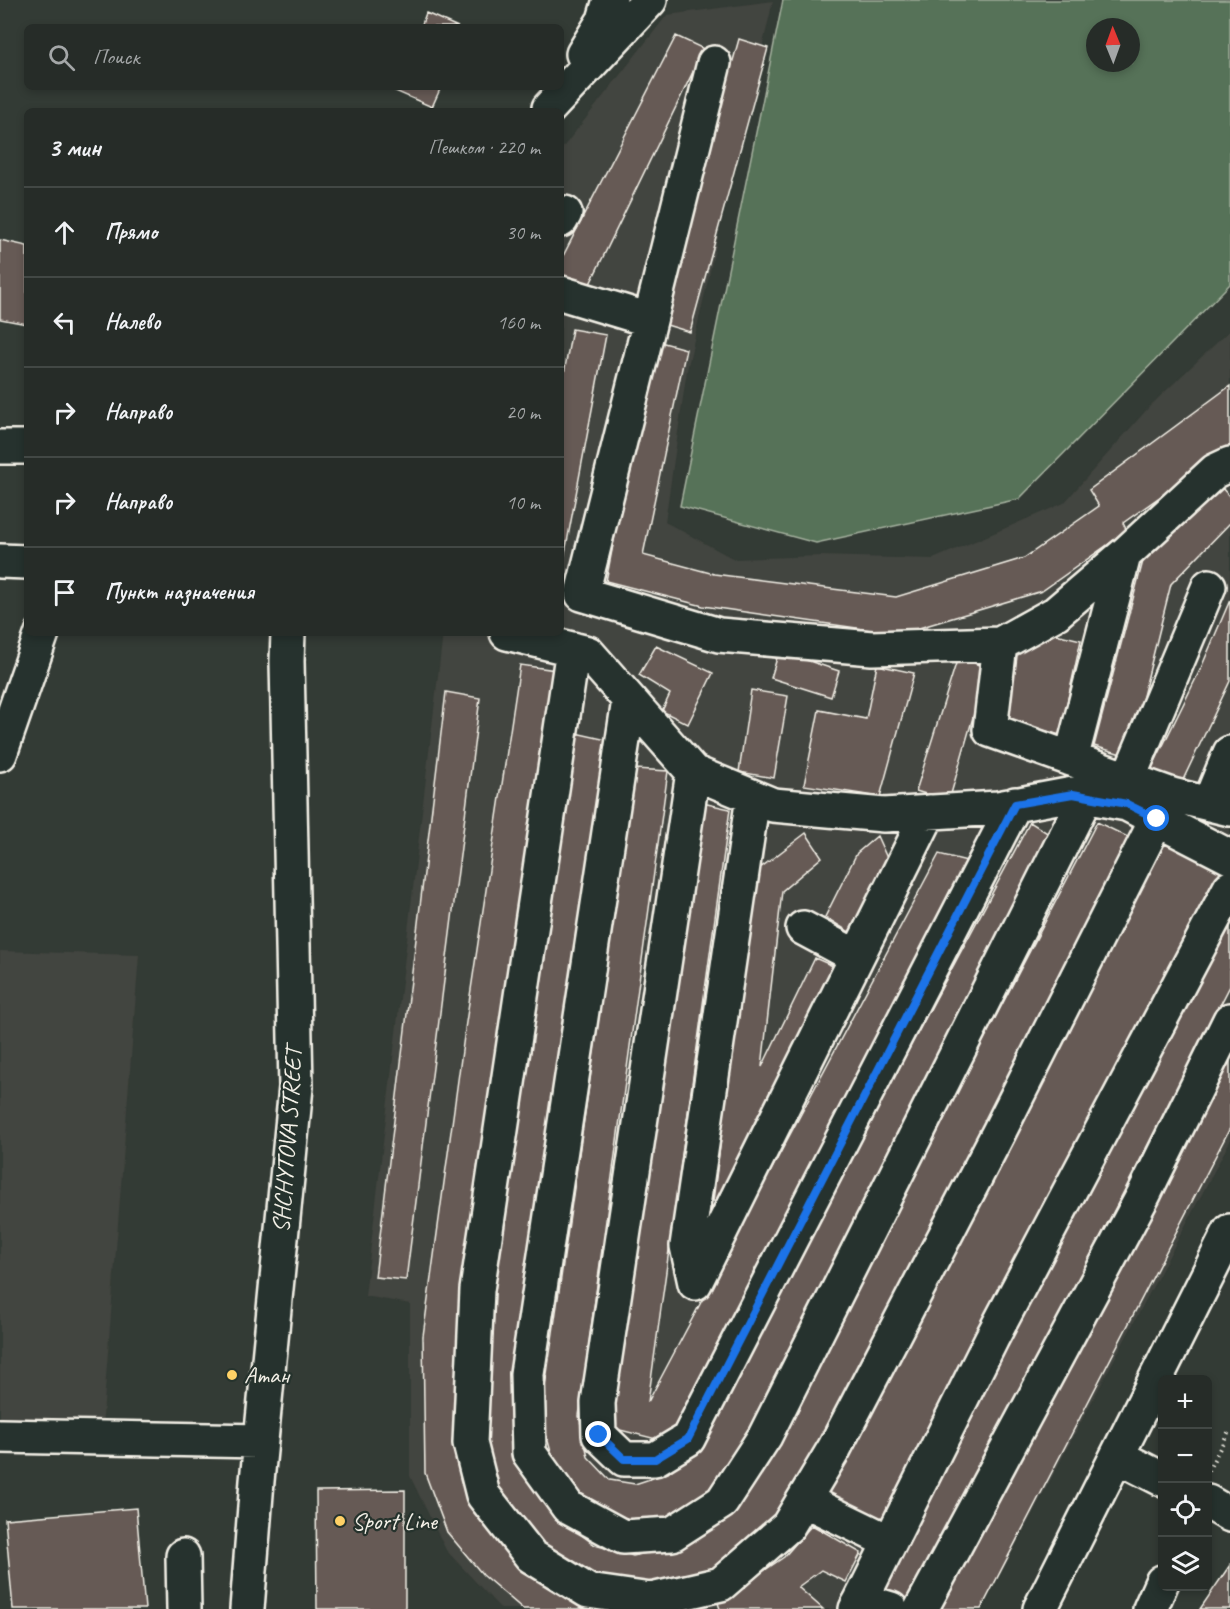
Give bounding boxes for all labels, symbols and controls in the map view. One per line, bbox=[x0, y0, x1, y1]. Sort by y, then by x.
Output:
north arrow bbox=[1086, 18, 1140, 72]
search box bbox=[24, 24, 564, 90]
icon: search bbox=[45, 41, 78, 74]
text: Поиск bbox=[93, 43, 139, 71]
text: 3 мин bbox=[48, 131, 101, 164]
text: Пешком · 220 m bbox=[428, 135, 540, 160]
icon: ahead bbox=[48, 216, 81, 249]
text: Прямо bbox=[105, 218, 157, 246]
text: 30 m bbox=[506, 220, 540, 245]
icon: left bbox=[48, 306, 81, 339]
text: Налево bbox=[105, 308, 161, 336]
text: 160 m bbox=[497, 310, 540, 335]
icon: right bbox=[48, 396, 81, 429]
text: Направо bbox=[105, 398, 172, 426]
text: 20 m bbox=[506, 400, 540, 425]
icon: right bbox=[48, 486, 81, 519]
text: Направо bbox=[105, 488, 172, 516]
text: 10 m bbox=[506, 490, 540, 515]
icon: arrive bbox=[48, 576, 81, 609]
text: Пункт назначения bbox=[105, 578, 254, 606]
route start bbox=[1143, 805, 1169, 831]
street label: SHCHYTOVA STREET bbox=[266, 1041, 309, 1233]
place label: Атан bbox=[244, 1360, 290, 1390]
marker: Атан bbox=[225, 1368, 239, 1382]
map controls bbox=[1158, 1375, 1212, 1591]
button: + bbox=[1158, 1375, 1212, 1429]
route end bbox=[585, 1421, 611, 1447]
button: − bbox=[1158, 1429, 1212, 1483]
button: locate bbox=[1158, 1483, 1212, 1537]
place label: Sport Line bbox=[352, 1506, 439, 1536]
marker: Sport Line bbox=[333, 1514, 347, 1528]
button: layers bbox=[1158, 1537, 1212, 1591]

